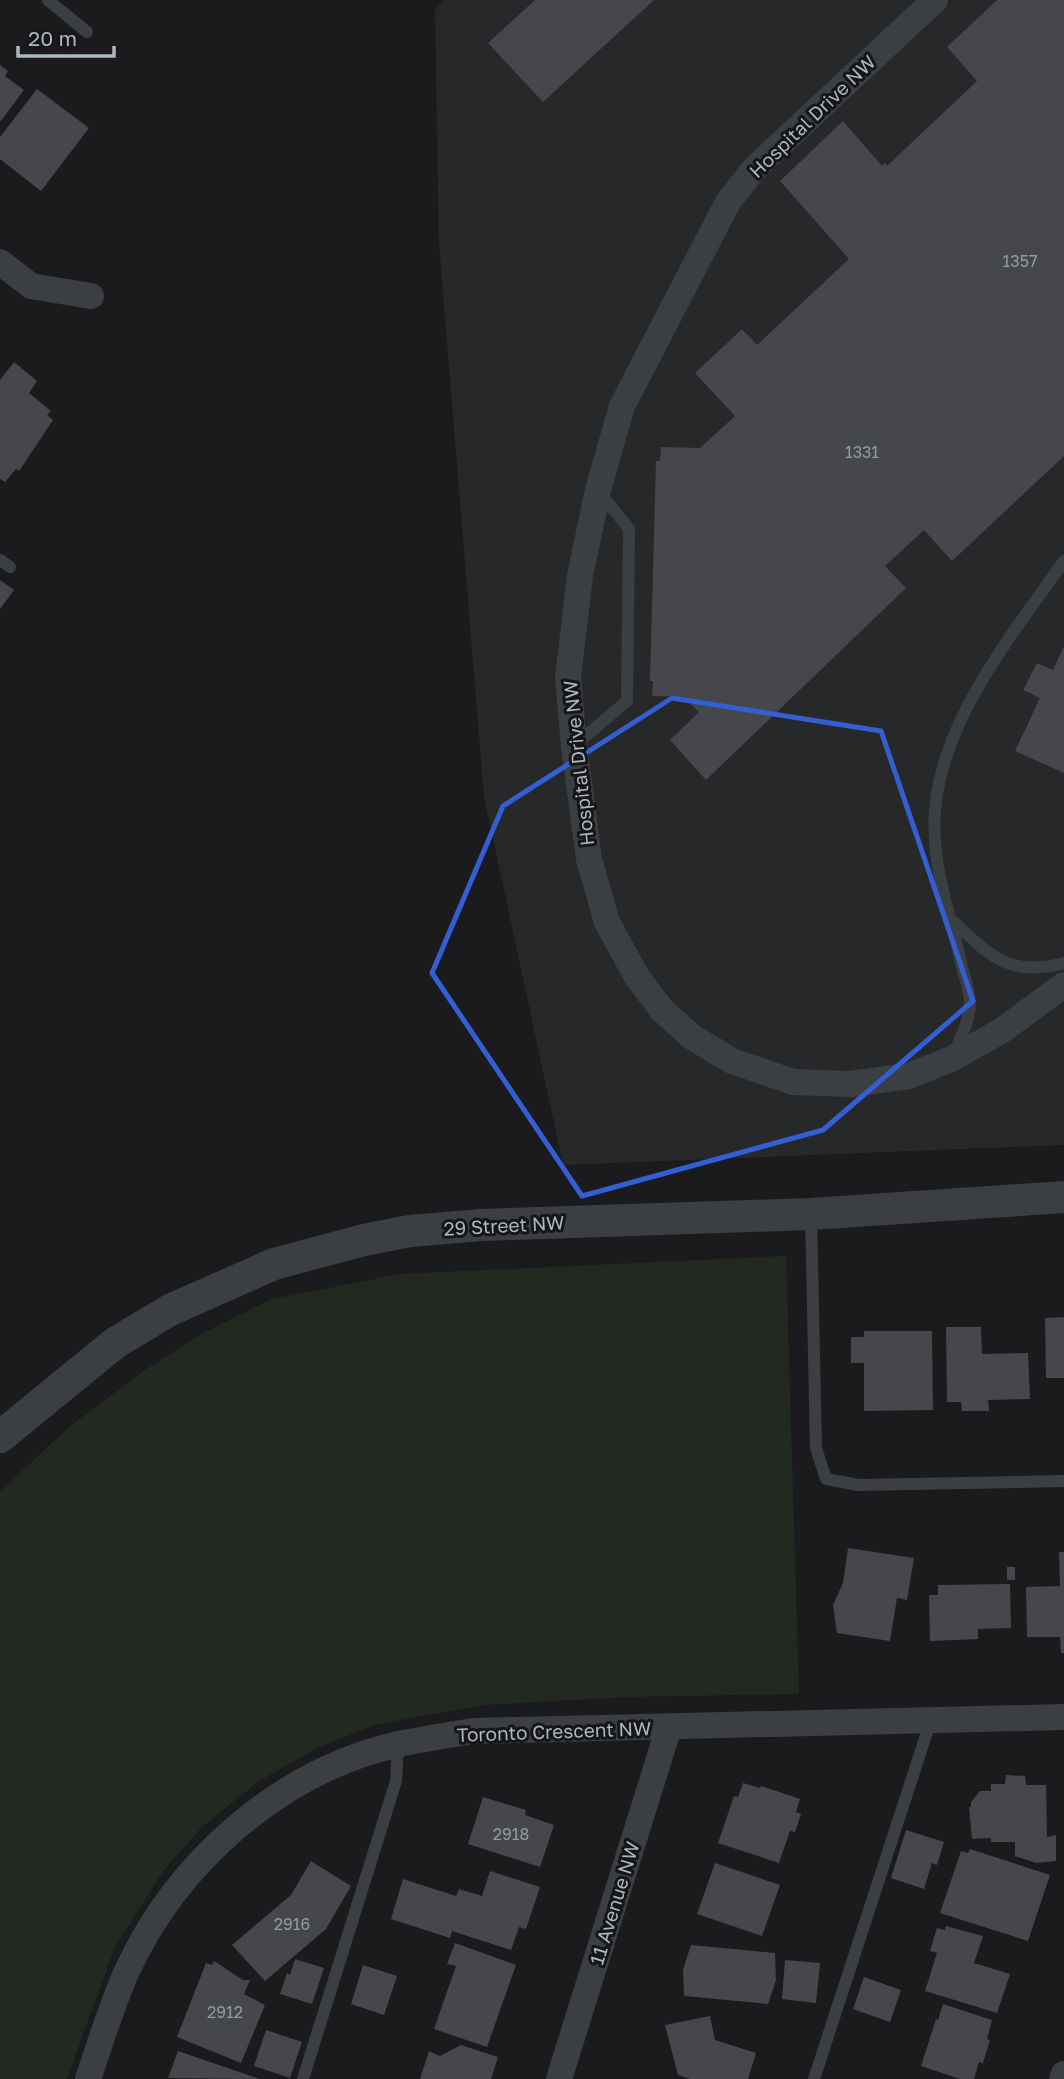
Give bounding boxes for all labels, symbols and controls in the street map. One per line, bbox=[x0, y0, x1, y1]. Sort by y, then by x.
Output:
scale bar bbox=[18, 14, 114, 58]
text: 20 m bbox=[28, 25, 77, 51]
street label: Hospital Drive NW bbox=[744, 50, 880, 182]
house number: 1357 bbox=[1003, 251, 1037, 271]
house number: 1331 bbox=[845, 442, 879, 462]
street label: Hospital Drive NW bbox=[558, 679, 598, 847]
street label: 29 Street NW bbox=[443, 1210, 565, 1240]
street label: Toronto Crescent NW bbox=[456, 1716, 652, 1746]
house number: 2918 bbox=[493, 1824, 529, 1844]
street label: 11 Avenue NW bbox=[584, 1839, 644, 1967]
house number: 2916 bbox=[274, 1914, 310, 1934]
house number: 2912 bbox=[207, 2002, 243, 2022]

